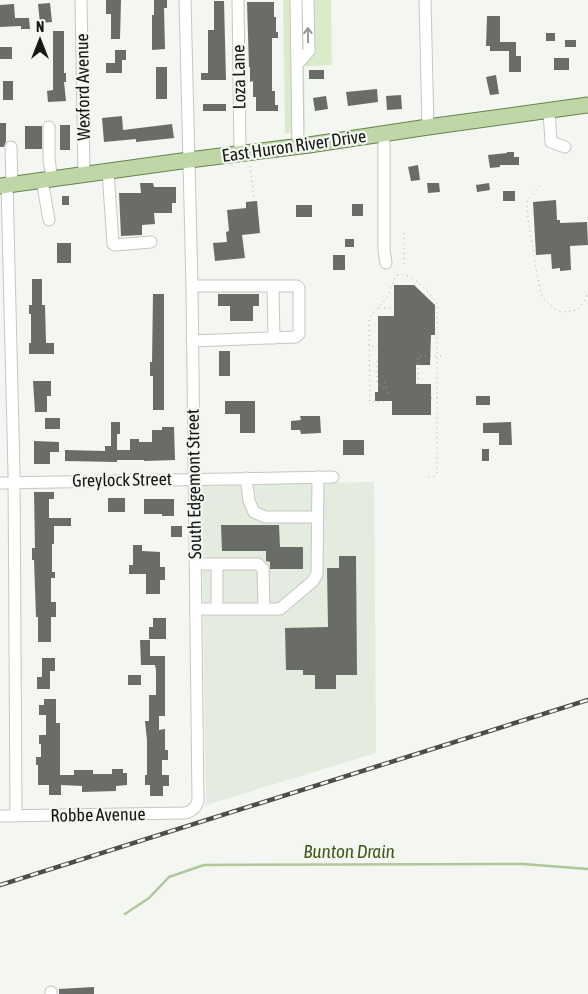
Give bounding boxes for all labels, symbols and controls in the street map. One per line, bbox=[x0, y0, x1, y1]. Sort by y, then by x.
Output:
north arrow bbox=[15, 15, 65, 65]
text: N bbox=[36, 19, 44, 35]
one-way arrow bbox=[304, 27, 313, 43]
street label: Wexford Avenue bbox=[71, 33, 94, 141]
street label: Loza Lane bbox=[227, 44, 250, 110]
street label: East Huron River Drive bbox=[220, 125, 367, 166]
street label: South Edgemont Street bbox=[182, 409, 205, 559]
street label: Greylock Street bbox=[72, 468, 172, 491]
street label: Robbe Avenue bbox=[50, 803, 146, 826]
water label: Bunton Drain bbox=[303, 840, 395, 862]

